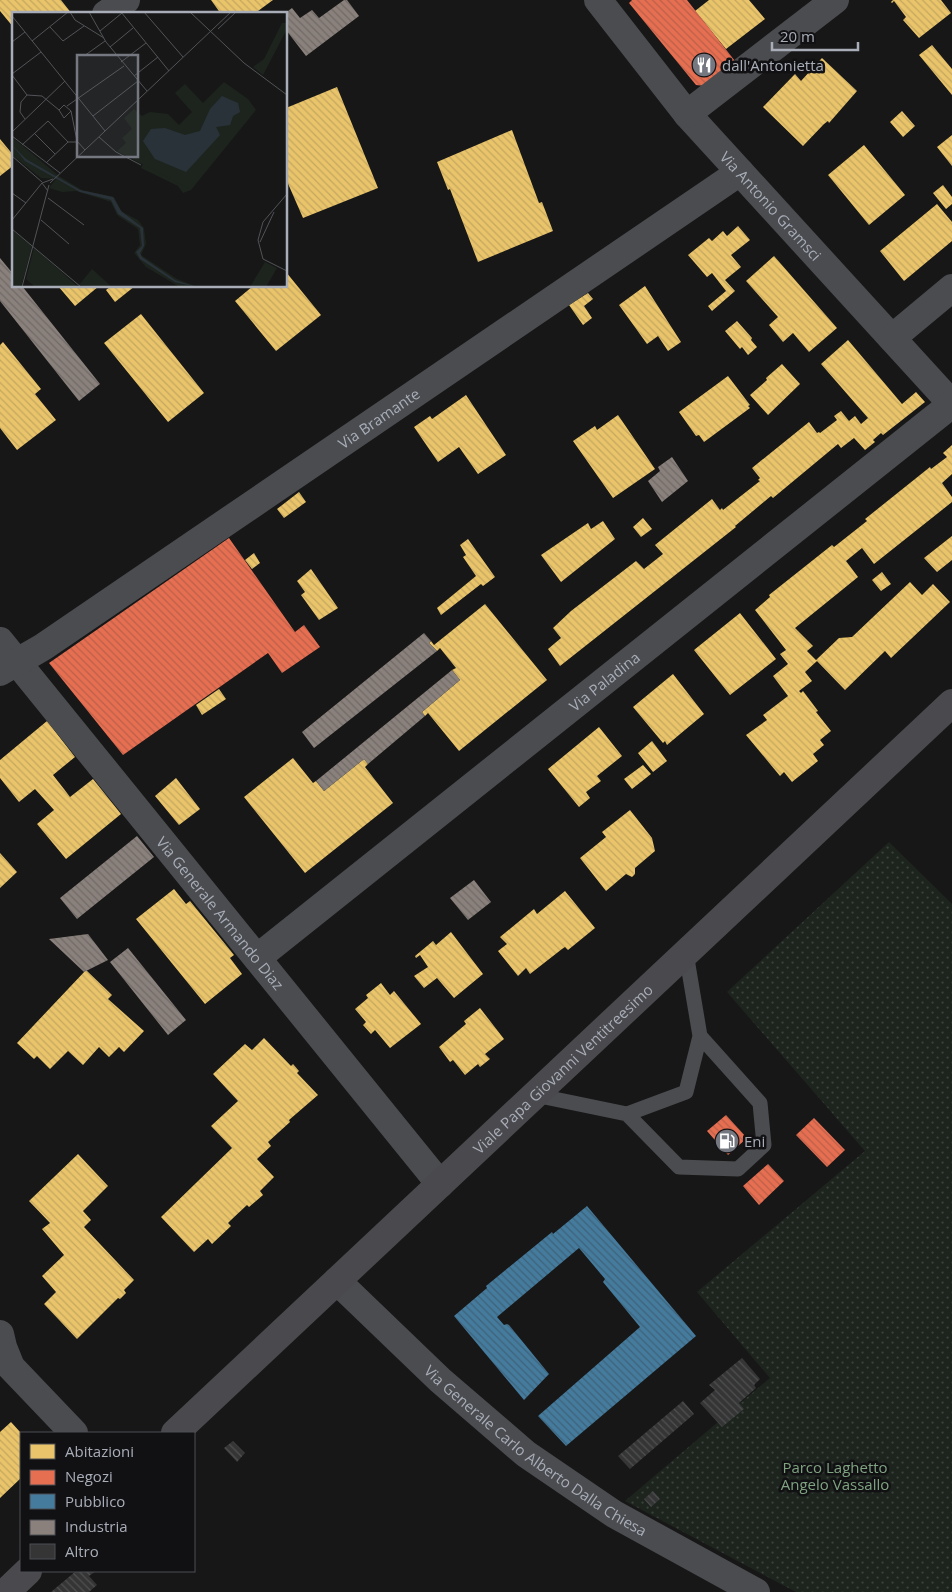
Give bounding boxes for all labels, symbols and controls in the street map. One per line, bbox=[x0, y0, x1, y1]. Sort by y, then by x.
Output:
inset map bbox=[12, 12, 288, 288]
scale bar bbox=[772, 20, 858, 52]
text: 20 m bbox=[780, 26, 815, 46]
restaurant icon: dall'Antonietta bbox=[691, 52, 717, 78]
place label: dall'Antonietta bbox=[722, 55, 824, 75]
street label: Via Antonio Gramsci bbox=[716, 147, 826, 265]
street label: Via Bramante bbox=[334, 383, 423, 453]
street label: Via Paladina bbox=[565, 647, 644, 716]
street label: Via Generale Armando Diaz bbox=[152, 832, 289, 994]
street label: Viale Papa Giovanni Ventitreesimo bbox=[469, 979, 657, 1158]
fuel station icon: Eni bbox=[714, 1128, 740, 1154]
place label: Eni bbox=[744, 1131, 765, 1151]
street label: Via Generale Carlo Alberto Dalla Chiesa bbox=[420, 1360, 651, 1540]
legend bbox=[20, 1432, 195, 1572]
text: Abitazioni bbox=[65, 1441, 134, 1461]
park label: Parco Laghetto Angelo Vassallo bbox=[781, 1457, 889, 1494]
text: Negozi bbox=[65, 1466, 113, 1486]
text: Pubblico bbox=[65, 1491, 125, 1511]
text: Industria bbox=[65, 1516, 128, 1536]
text: Altro bbox=[65, 1541, 99, 1561]

